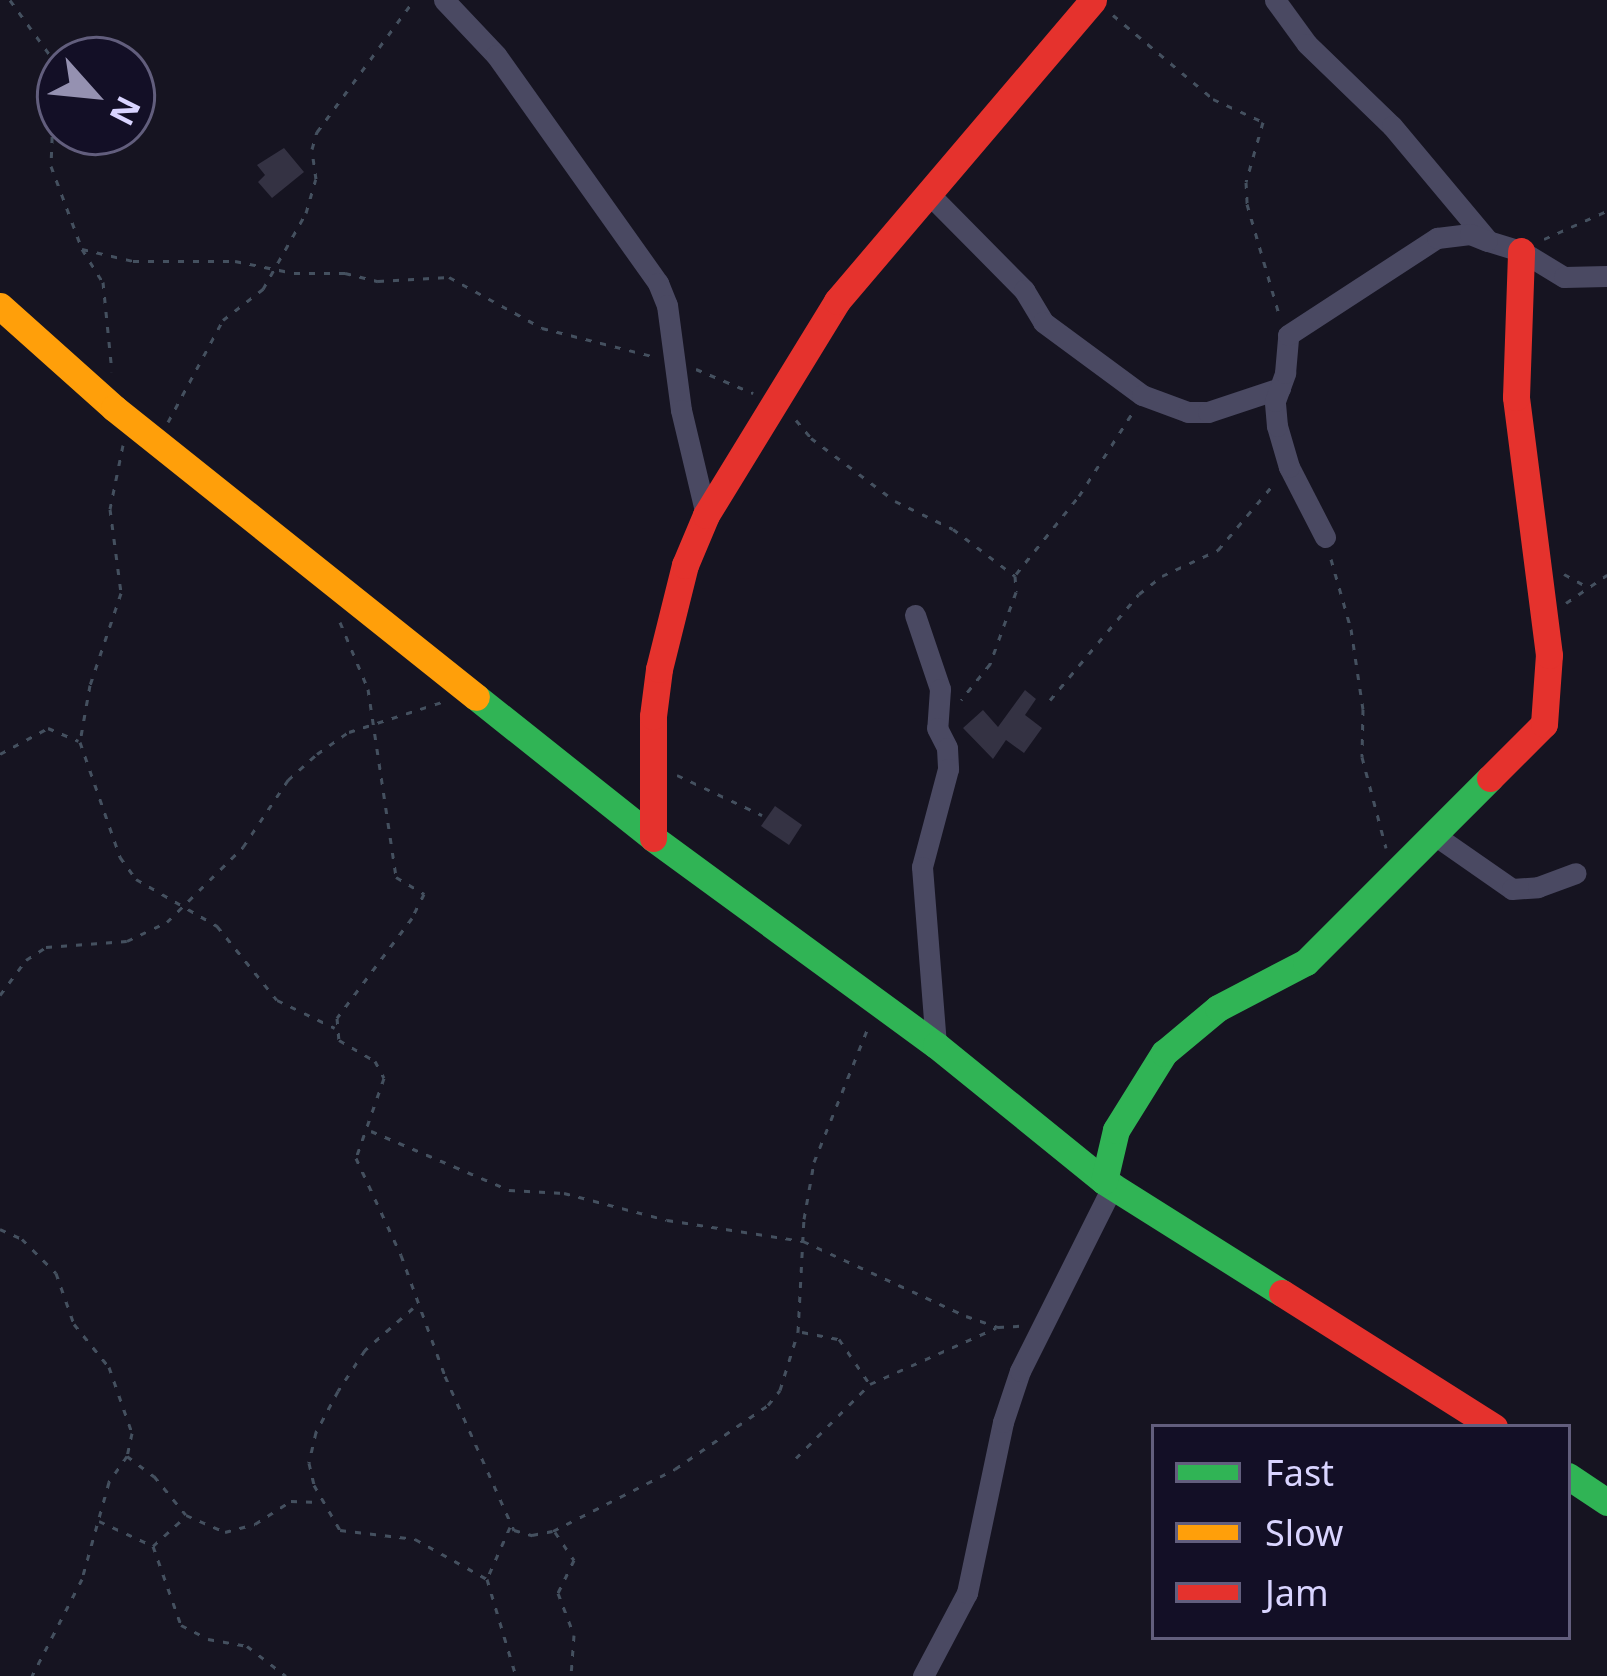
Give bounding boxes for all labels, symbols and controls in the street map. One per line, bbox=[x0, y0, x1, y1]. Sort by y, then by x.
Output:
north arrow bbox=[36, 36, 156, 156]
text: N bbox=[100, 89, 152, 133]
legend bbox=[1151, 1424, 1571, 1640]
text: Fast bbox=[1265, 1448, 1334, 1497]
text: Slow bbox=[1265, 1508, 1343, 1557]
text: Jam bbox=[1265, 1568, 1329, 1617]

